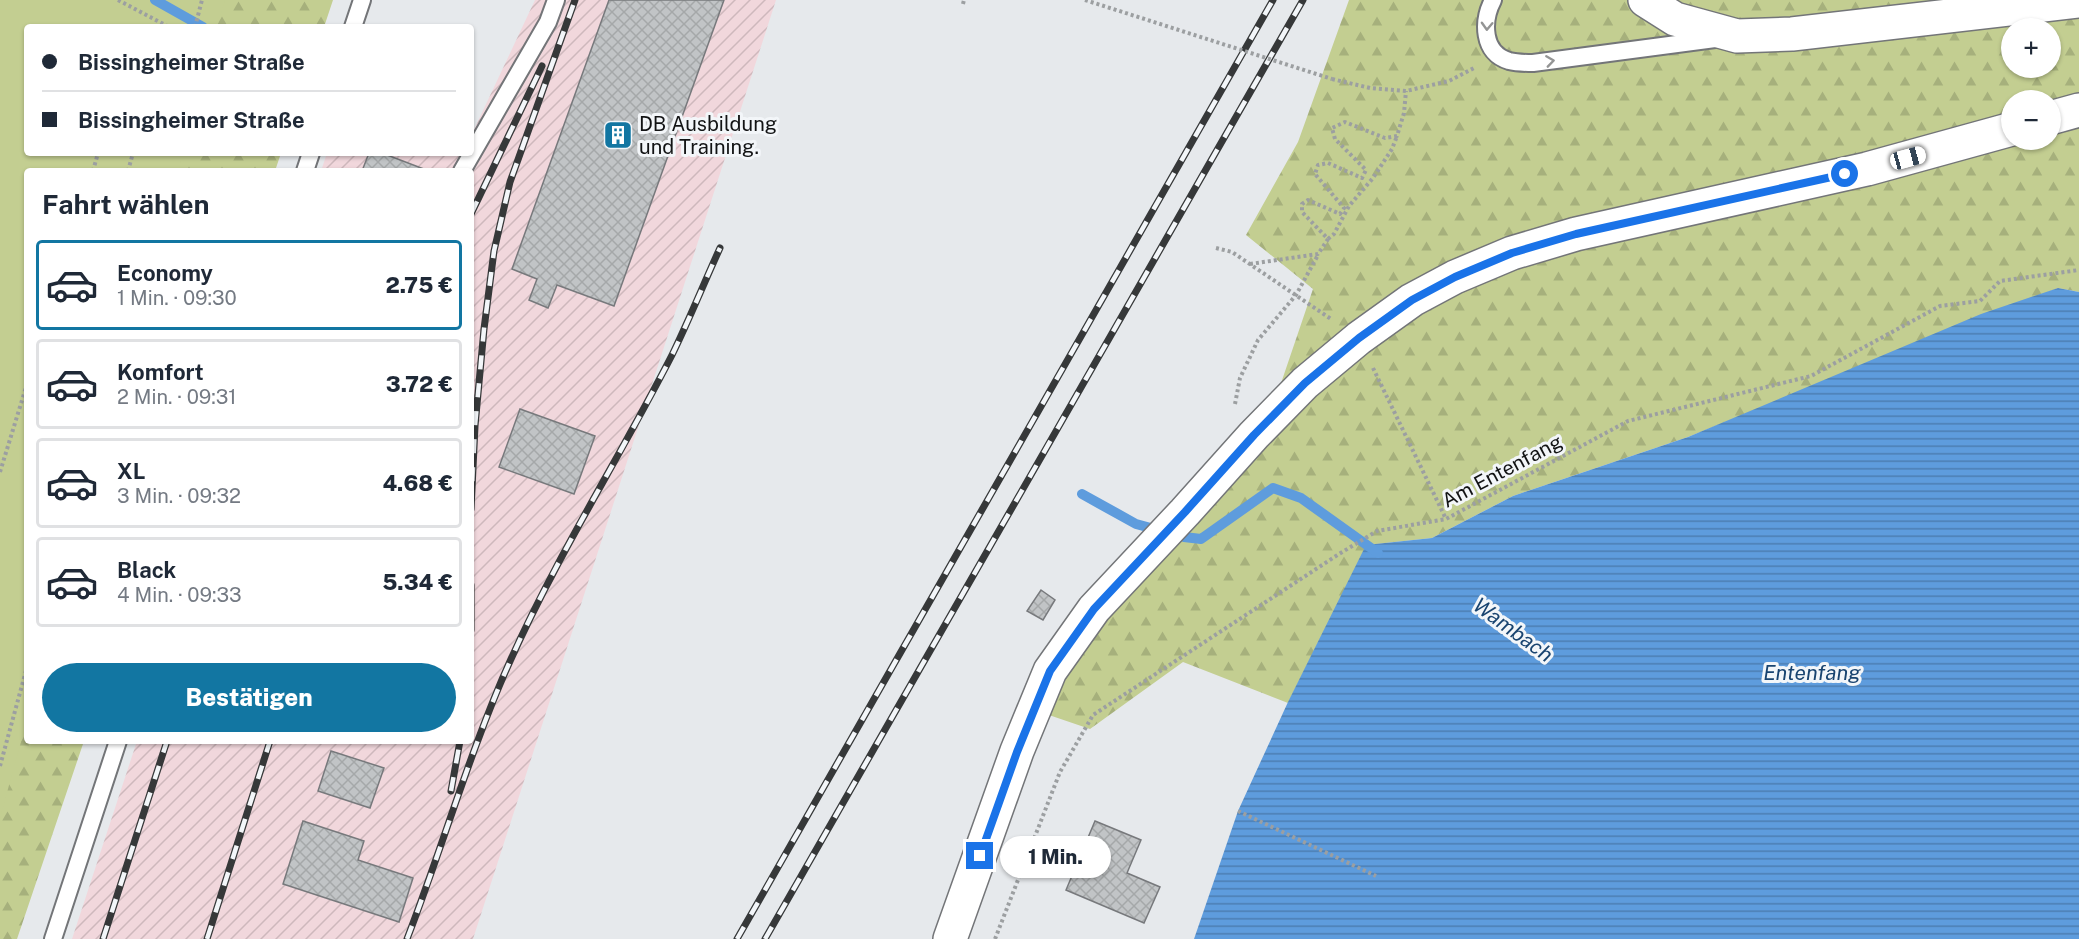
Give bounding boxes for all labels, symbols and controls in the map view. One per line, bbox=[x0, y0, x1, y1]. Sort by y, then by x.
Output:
map controls bbox=[2001, 18, 2061, 150]
button: + bbox=[2001, 18, 2061, 78]
one-way arrow bbox=[1481, 22, 1493, 31]
text: Bissingheimer Straße bbox=[78, 49, 305, 75]
one-way arrow bbox=[1545, 56, 1554, 68]
button: − bbox=[2001, 90, 2061, 150]
text: Bissingheimer Straße bbox=[78, 107, 305, 133]
place label: DB Ausbildung und Training. bbox=[639, 112, 777, 159]
building icon: DB Ausbildung und Training. bbox=[602, 119, 634, 151]
car bbox=[1888, 145, 1928, 171]
route start bbox=[1831, 160, 1858, 187]
text: Fahrt wählen bbox=[42, 188, 210, 220]
icon: car bbox=[45, 258, 99, 312]
text: Economy bbox=[117, 260, 213, 286]
text: 2.75 € bbox=[385, 272, 453, 298]
text: 1 Min. · 09:30 bbox=[117, 286, 237, 310]
icon: car bbox=[45, 357, 99, 411]
text: Komfort bbox=[117, 359, 204, 385]
text: 3.72 € bbox=[386, 371, 453, 397]
text: 2 Min. · 09:31 bbox=[117, 385, 237, 409]
street label: Am Entenfang bbox=[1438, 429, 1566, 513]
icon: car bbox=[45, 456, 99, 510]
text: XL bbox=[117, 458, 145, 484]
text: 4.68 € bbox=[382, 470, 453, 496]
text: 3 Min. · 09:32 bbox=[117, 484, 241, 508]
icon: car bbox=[45, 555, 99, 609]
text: Black bbox=[117, 557, 176, 583]
text: 5.34 € bbox=[382, 569, 453, 595]
text: 4 Min. · 09:33 bbox=[117, 583, 242, 607]
water label: Wambach bbox=[1468, 592, 1558, 667]
water label: Entenfang bbox=[1763, 660, 1861, 685]
button: Bestätigen bbox=[42, 663, 456, 732]
callout: 1 Min. bbox=[1001, 835, 1112, 877]
route end bbox=[966, 842, 993, 869]
text: 1 Min. bbox=[1028, 845, 1083, 869]

